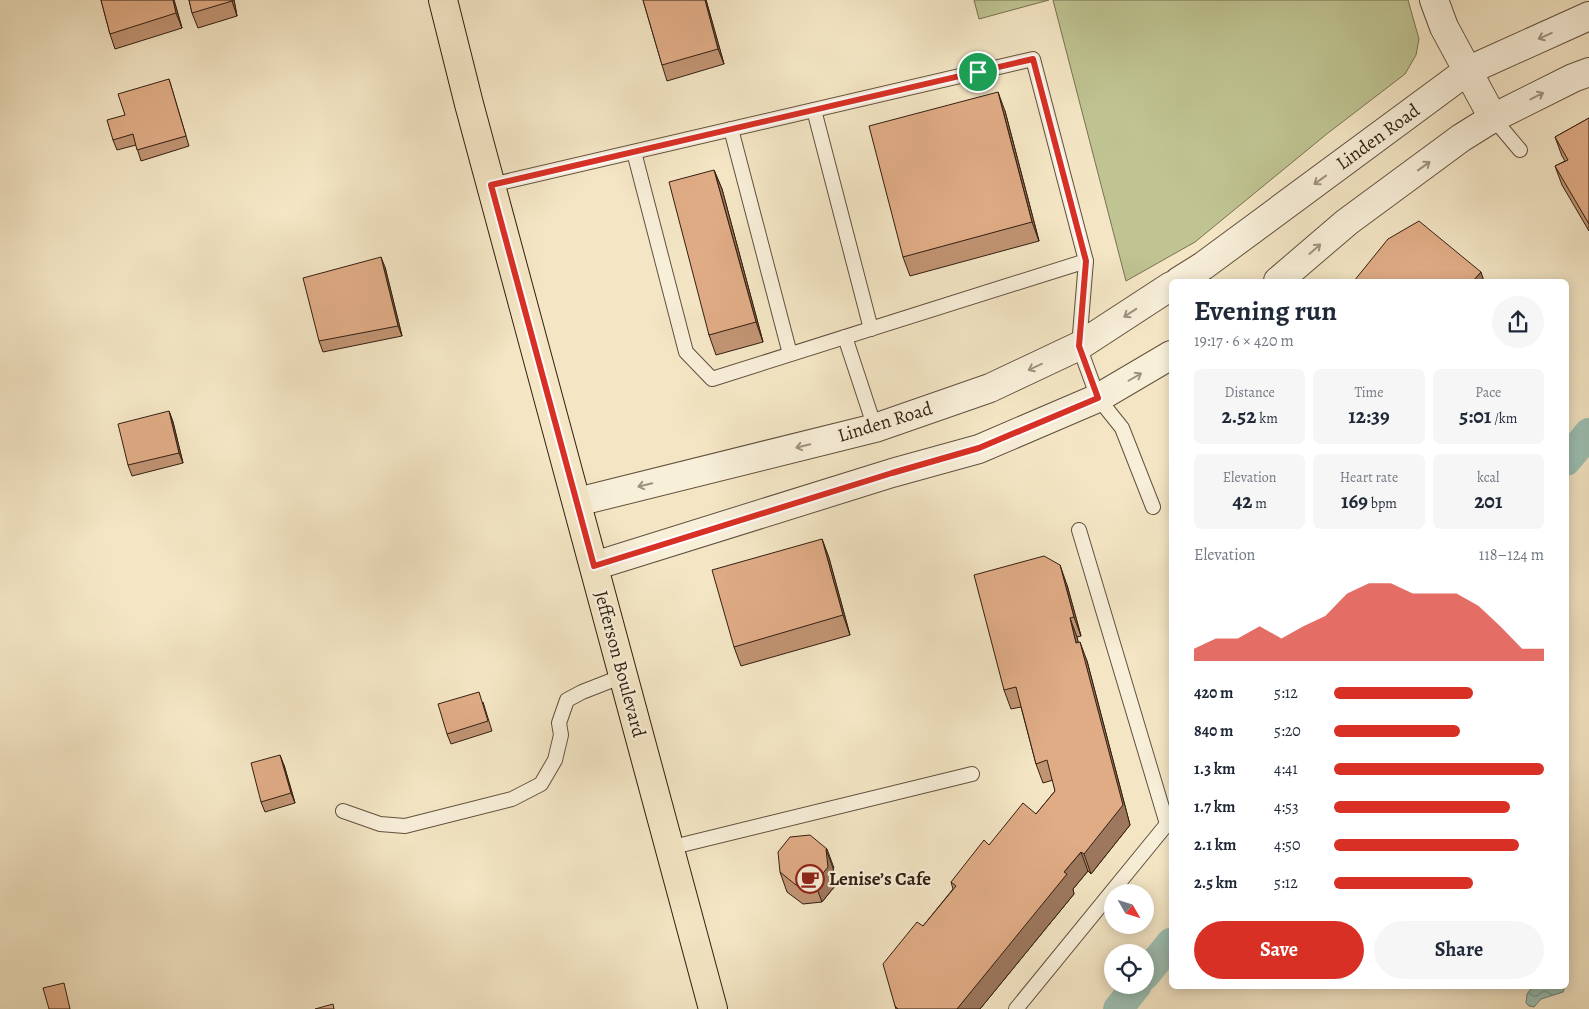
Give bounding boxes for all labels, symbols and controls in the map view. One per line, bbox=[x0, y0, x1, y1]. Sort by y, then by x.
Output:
one-way arrow bbox=[1538, 32, 1553, 42]
pin bbox=[957, 51, 999, 93]
icon: arrive bbox=[964, 58, 992, 86]
one-way arrow bbox=[1529, 91, 1544, 100]
street label: Linden Road bbox=[1331, 97, 1426, 176]
one-way arrow bbox=[1417, 161, 1431, 171]
one-way arrow bbox=[1314, 174, 1327, 185]
one-way arrow bbox=[1309, 244, 1322, 255]
text: Evening run bbox=[1194, 292, 1337, 330]
button: share bbox=[1492, 296, 1544, 348]
one-way arrow bbox=[1124, 308, 1138, 318]
text: 19:17 · 6 × 420 m bbox=[1194, 330, 1294, 352]
one-way arrow bbox=[1028, 363, 1043, 372]
one-way arrow bbox=[1127, 371, 1141, 381]
text: Distance bbox=[1225, 383, 1275, 402]
text: Time bbox=[1354, 383, 1384, 402]
text: Pace bbox=[1475, 383, 1501, 402]
street label: Linden Road bbox=[834, 395, 936, 449]
text: 2.52 bbox=[1221, 402, 1256, 430]
text: 12:39 bbox=[1348, 402, 1390, 430]
text: 5:01 bbox=[1459, 402, 1491, 430]
text: km bbox=[1256, 409, 1278, 428]
text: /km bbox=[1491, 409, 1517, 428]
one-way arrow bbox=[795, 442, 811, 451]
text: Elevation bbox=[1223, 468, 1277, 487]
text: Heart rate bbox=[1340, 468, 1398, 487]
text: kcal bbox=[1477, 468, 1500, 487]
one-way arrow bbox=[637, 481, 653, 490]
text: 42 bbox=[1232, 487, 1252, 515]
text: 169 bbox=[1341, 487, 1368, 515]
text: 201 bbox=[1474, 487, 1502, 515]
text: m bbox=[1252, 494, 1267, 513]
text: bpm bbox=[1368, 494, 1397, 513]
text: Elevation bbox=[1194, 544, 1255, 566]
text: 118–124 m bbox=[1479, 544, 1544, 566]
street label: Jefferson Boulevard bbox=[588, 588, 652, 741]
text: 420 m bbox=[1194, 682, 1234, 704]
text: 5:12 bbox=[1274, 682, 1298, 704]
text: 840 m bbox=[1194, 720, 1233, 742]
text: 5:20 bbox=[1274, 720, 1301, 742]
text: 1.3 km bbox=[1194, 758, 1235, 780]
text: 4:41 bbox=[1274, 758, 1298, 780]
text: 1.7 km bbox=[1194, 796, 1235, 818]
text: 4:53 bbox=[1274, 796, 1299, 818]
text: 2.1 km bbox=[1194, 834, 1236, 856]
text: 4:50 bbox=[1274, 834, 1300, 856]
cafe icon: Lenise’s Cafe bbox=[795, 864, 825, 894]
place label: Lenise’s Cafe bbox=[829, 866, 931, 892]
text: 2.5 km bbox=[1194, 872, 1237, 894]
text: 5:12 bbox=[1274, 872, 1298, 894]
north arrow bbox=[1104, 884, 1154, 934]
map controls bbox=[1104, 884, 1154, 994]
button: Save bbox=[1194, 921, 1364, 979]
button: Share bbox=[1374, 921, 1544, 979]
button: locate bbox=[1104, 944, 1154, 994]

